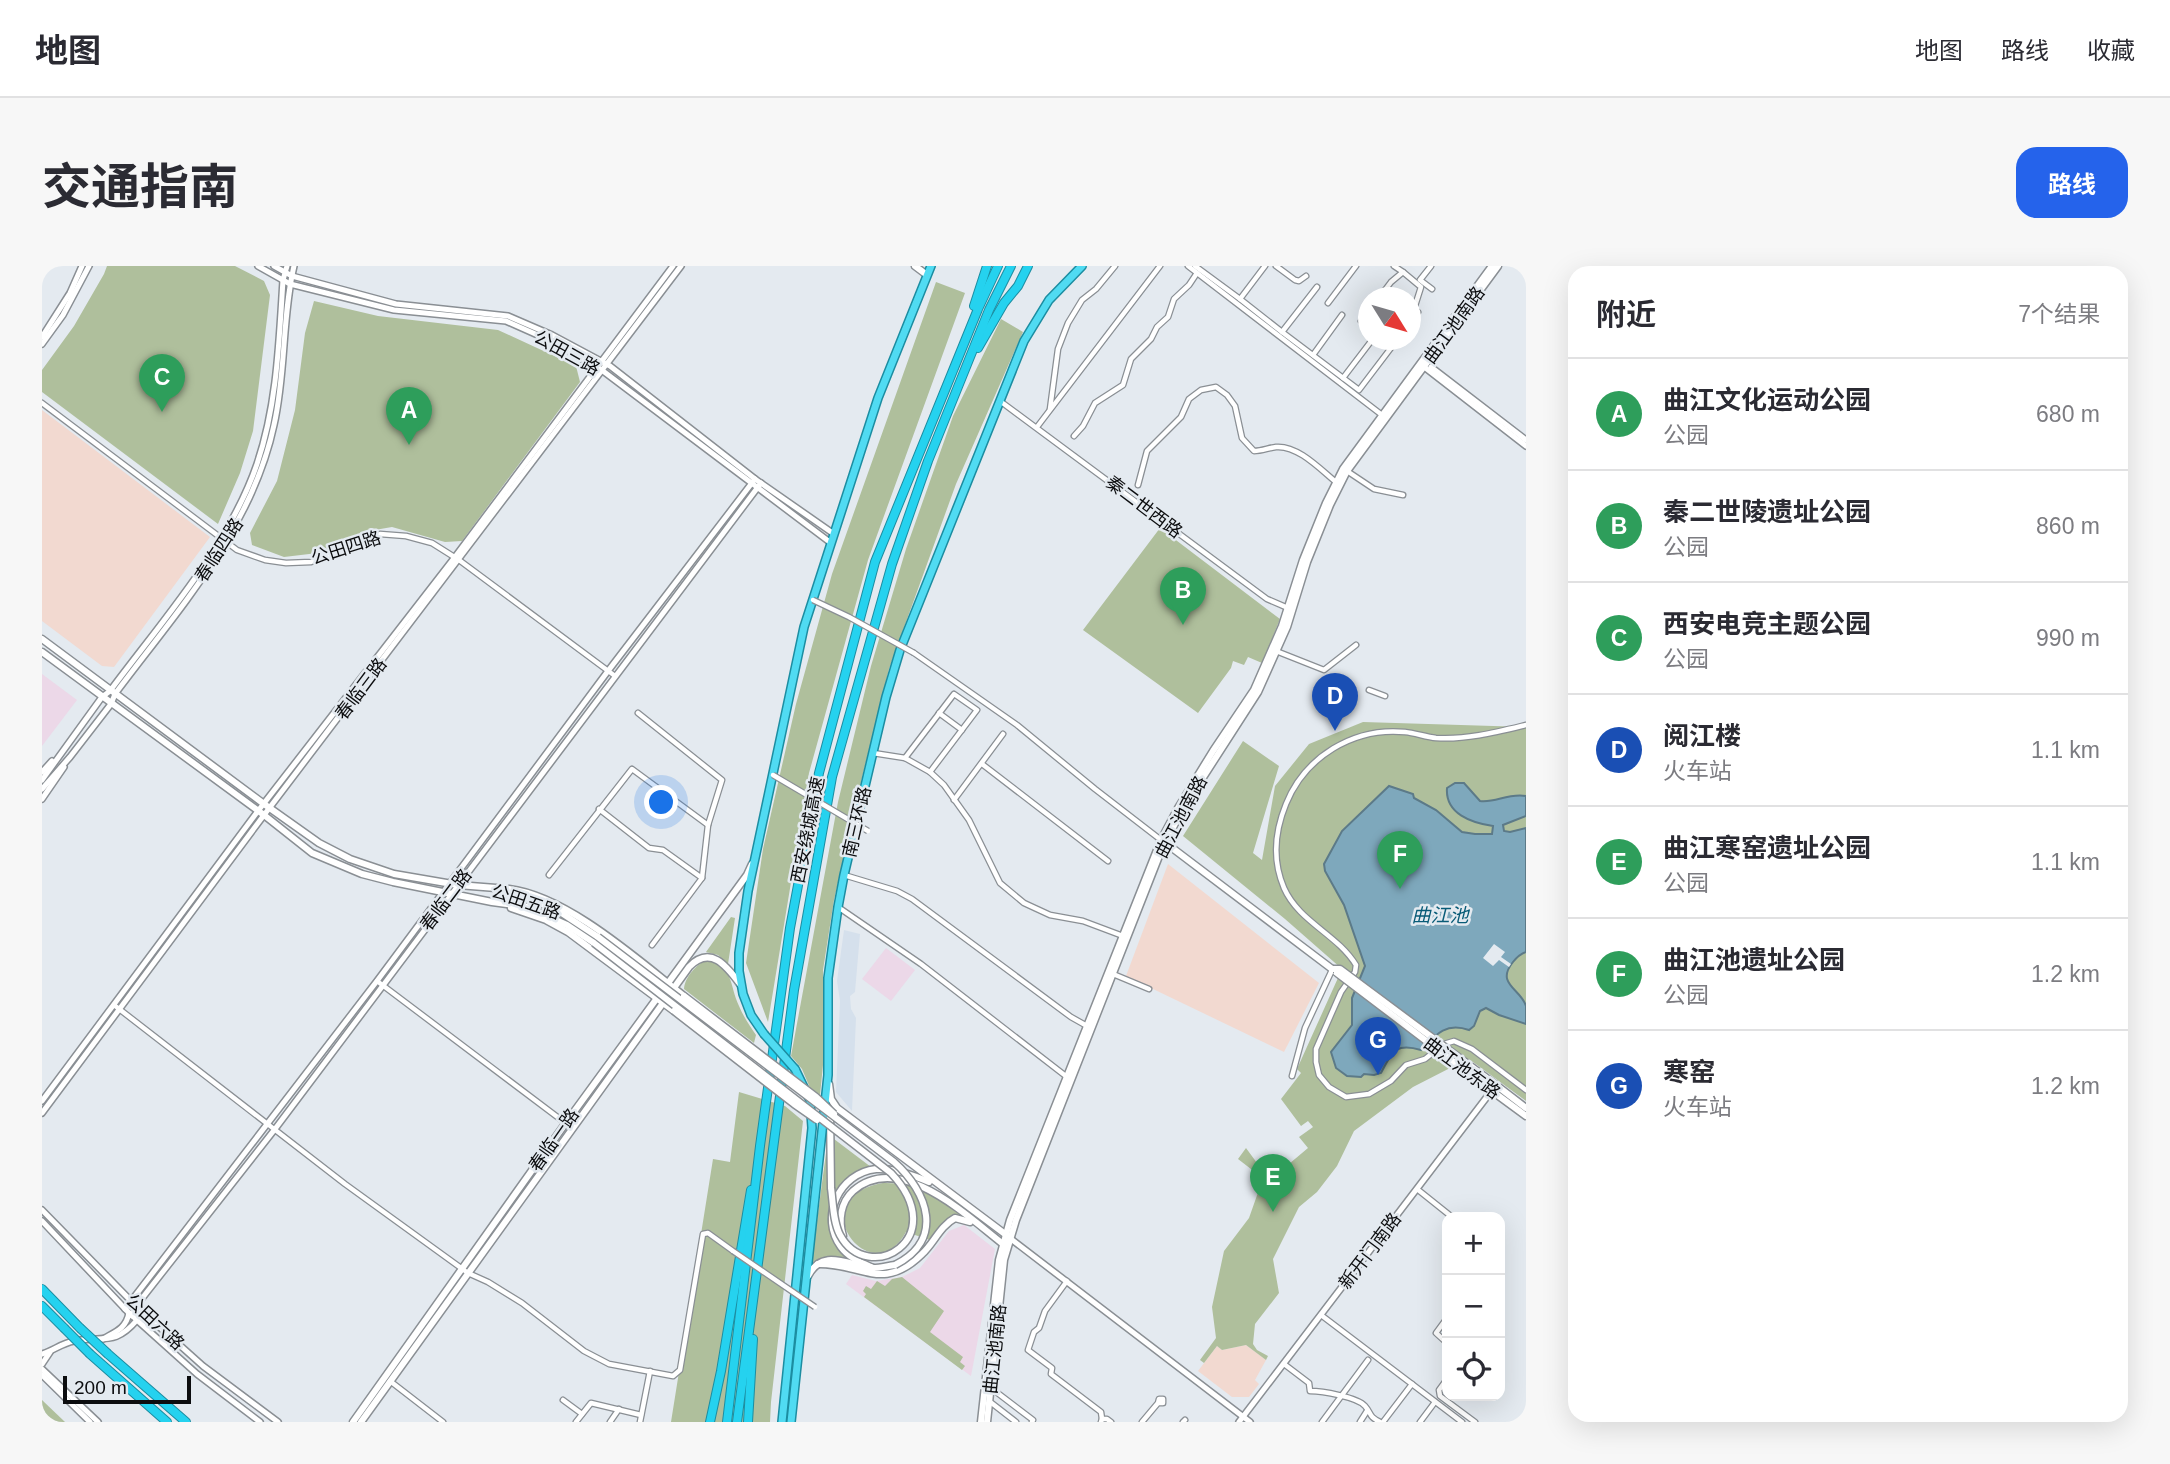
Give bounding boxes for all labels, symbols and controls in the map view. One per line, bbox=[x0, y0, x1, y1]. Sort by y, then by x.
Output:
text: 地图 bbox=[35, 32, 101, 69]
text: 地图 bbox=[1915, 37, 1963, 64]
text: 路线 bbox=[2001, 37, 2049, 64]
text: 收藏 bbox=[2087, 37, 2135, 64]
button: 路线 bbox=[2016, 147, 2128, 218]
text: 交通指南 bbox=[42, 160, 238, 214]
street label: 曲江池南路 bbox=[1419, 283, 1489, 367]
north arrow bbox=[1358, 287, 1421, 350]
text: 附近 bbox=[1596, 298, 1656, 331]
text: 7个结果 bbox=[2018, 301, 2100, 327]
street label: 公田三路 bbox=[531, 327, 603, 379]
pin: C bbox=[139, 354, 185, 412]
text: 曲江文化运动公园 bbox=[1663, 385, 1871, 415]
pin: A bbox=[386, 387, 432, 445]
text: A bbox=[1611, 401, 1627, 427]
text: 680 m bbox=[2036, 401, 2100, 427]
text: 公园 bbox=[1663, 422, 1709, 448]
street label: 秦二世西路 bbox=[1102, 472, 1186, 542]
text: 秦二世陵遗址公园 bbox=[1663, 497, 1871, 527]
text: B bbox=[1611, 513, 1627, 539]
text: 860 m bbox=[2036, 513, 2100, 539]
street label: 春临四路 bbox=[191, 514, 247, 586]
street label: 公田四路 bbox=[309, 527, 383, 569]
text: 公园 bbox=[1663, 534, 1709, 560]
pin: B bbox=[1160, 567, 1206, 625]
text: 西安电竞主题公园 bbox=[1663, 609, 1871, 639]
text: C bbox=[1611, 625, 1627, 651]
text: 990 m bbox=[2036, 625, 2100, 651]
text: 公园 bbox=[1663, 646, 1709, 672]
street label: 春临三路 bbox=[331, 654, 391, 724]
pin: D bbox=[1312, 673, 1358, 731]
text: 阅江楼 bbox=[1663, 721, 1741, 751]
text: D bbox=[1611, 737, 1627, 763]
text: 1.1 km bbox=[2031, 737, 2100, 763]
text: 火车站 bbox=[1663, 758, 1732, 784]
street label: 曲江池南路 bbox=[1151, 773, 1211, 861]
street label: 西安绕城高速 bbox=[788, 775, 828, 885]
your location bbox=[644, 785, 678, 819]
street label: 南三环路 bbox=[839, 785, 875, 859]
pin: F bbox=[1377, 831, 1423, 889]
text: 曲江寒窑遗址公园 bbox=[1663, 833, 1871, 863]
text: E bbox=[1611, 849, 1627, 875]
text: 1.1 km bbox=[2031, 849, 2100, 875]
street label: 春临二路 bbox=[416, 865, 476, 935]
text: 公园 bbox=[1663, 870, 1709, 896]
street label: 公田五路 bbox=[489, 881, 563, 923]
water label: 曲江池 bbox=[1411, 905, 1470, 926]
text: 曲江池遗址公园 bbox=[1663, 945, 1845, 975]
text: F bbox=[1612, 961, 1626, 987]
text: 1.2 km bbox=[2031, 961, 2100, 987]
text: 公园 bbox=[1663, 982, 1709, 1008]
pin: G bbox=[1355, 1017, 1401, 1075]
street label: 曲江池东路 bbox=[1420, 1033, 1504, 1103]
text: 寒窑 bbox=[1663, 1057, 1715, 1087]
text: G bbox=[1610, 1073, 1628, 1099]
text: 1.2 km bbox=[2031, 1073, 2100, 1099]
text: 火车站 bbox=[1663, 1094, 1732, 1120]
street label: 春临一路 bbox=[525, 1105, 583, 1175]
pin: E bbox=[1250, 1154, 1296, 1212]
street label: 新开门南路 bbox=[1335, 1209, 1405, 1293]
map controls bbox=[1442, 1212, 1505, 1401]
button: + bbox=[1442, 1212, 1505, 1275]
button: − bbox=[1442, 1275, 1505, 1338]
street label: 公田六路 bbox=[122, 1290, 188, 1354]
street label: 曲江池南路 bbox=[980, 1303, 1010, 1395]
button: locate bbox=[1442, 1338, 1505, 1401]
scale bar bbox=[63, 1373, 191, 1405]
text: 200 m bbox=[74, 1377, 127, 1398]

